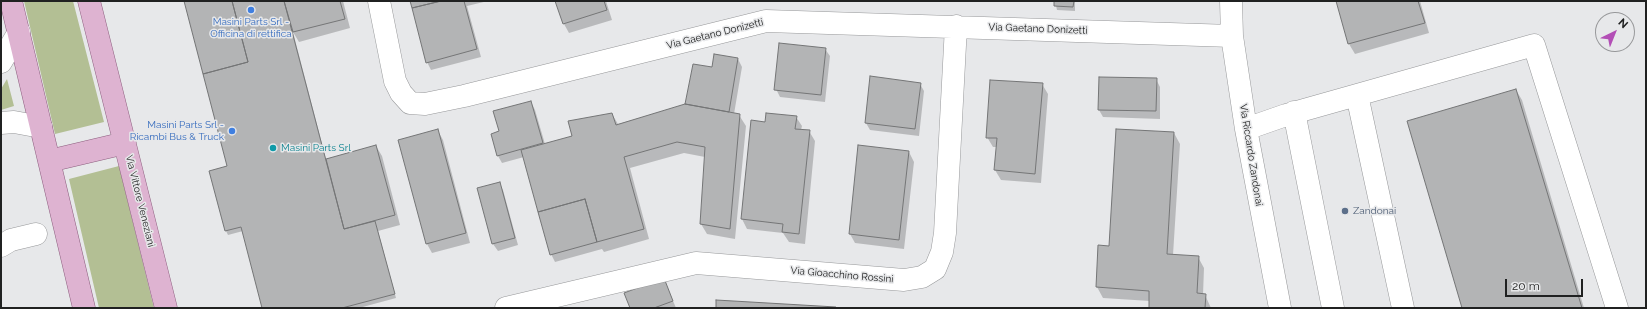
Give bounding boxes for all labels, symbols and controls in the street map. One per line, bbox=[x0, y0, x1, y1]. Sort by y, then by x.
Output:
marker: Masini Parts Srl - Officina di rettifica bbox=[246, 5, 256, 15]
north arrow bbox=[1595, 12, 1635, 52]
place label: Masini Parts Srl - Officina di rettifica bbox=[210, 16, 292, 40]
street label: Via Gaetano Donizetti bbox=[665, 16, 765, 52]
text: N bbox=[1615, 16, 1630, 31]
street label: Via Gaetano Donizetti bbox=[988, 21, 1088, 37]
street label: Via Riccardo Zandonai bbox=[1237, 103, 1265, 207]
place label: Masini Parts Srl - Ricambi Bus & Truck bbox=[130, 119, 224, 142]
marker: Masini Parts Srl - Ricambi Bus & Truck bbox=[227, 126, 237, 136]
place label: Masini Parts Srl bbox=[281, 142, 351, 154]
marker: Masini Parts Srl bbox=[268, 143, 278, 153]
street label: Via Vittore Veneziani bbox=[123, 154, 157, 248]
place label: Zandonai bbox=[1353, 205, 1396, 217]
marker: Zandonai bbox=[1340, 206, 1350, 216]
street label: Via Gioacchino Rossini bbox=[790, 265, 894, 285]
scale bar bbox=[1507, 271, 1585, 297]
text: 20 m bbox=[1512, 279, 1540, 293]

